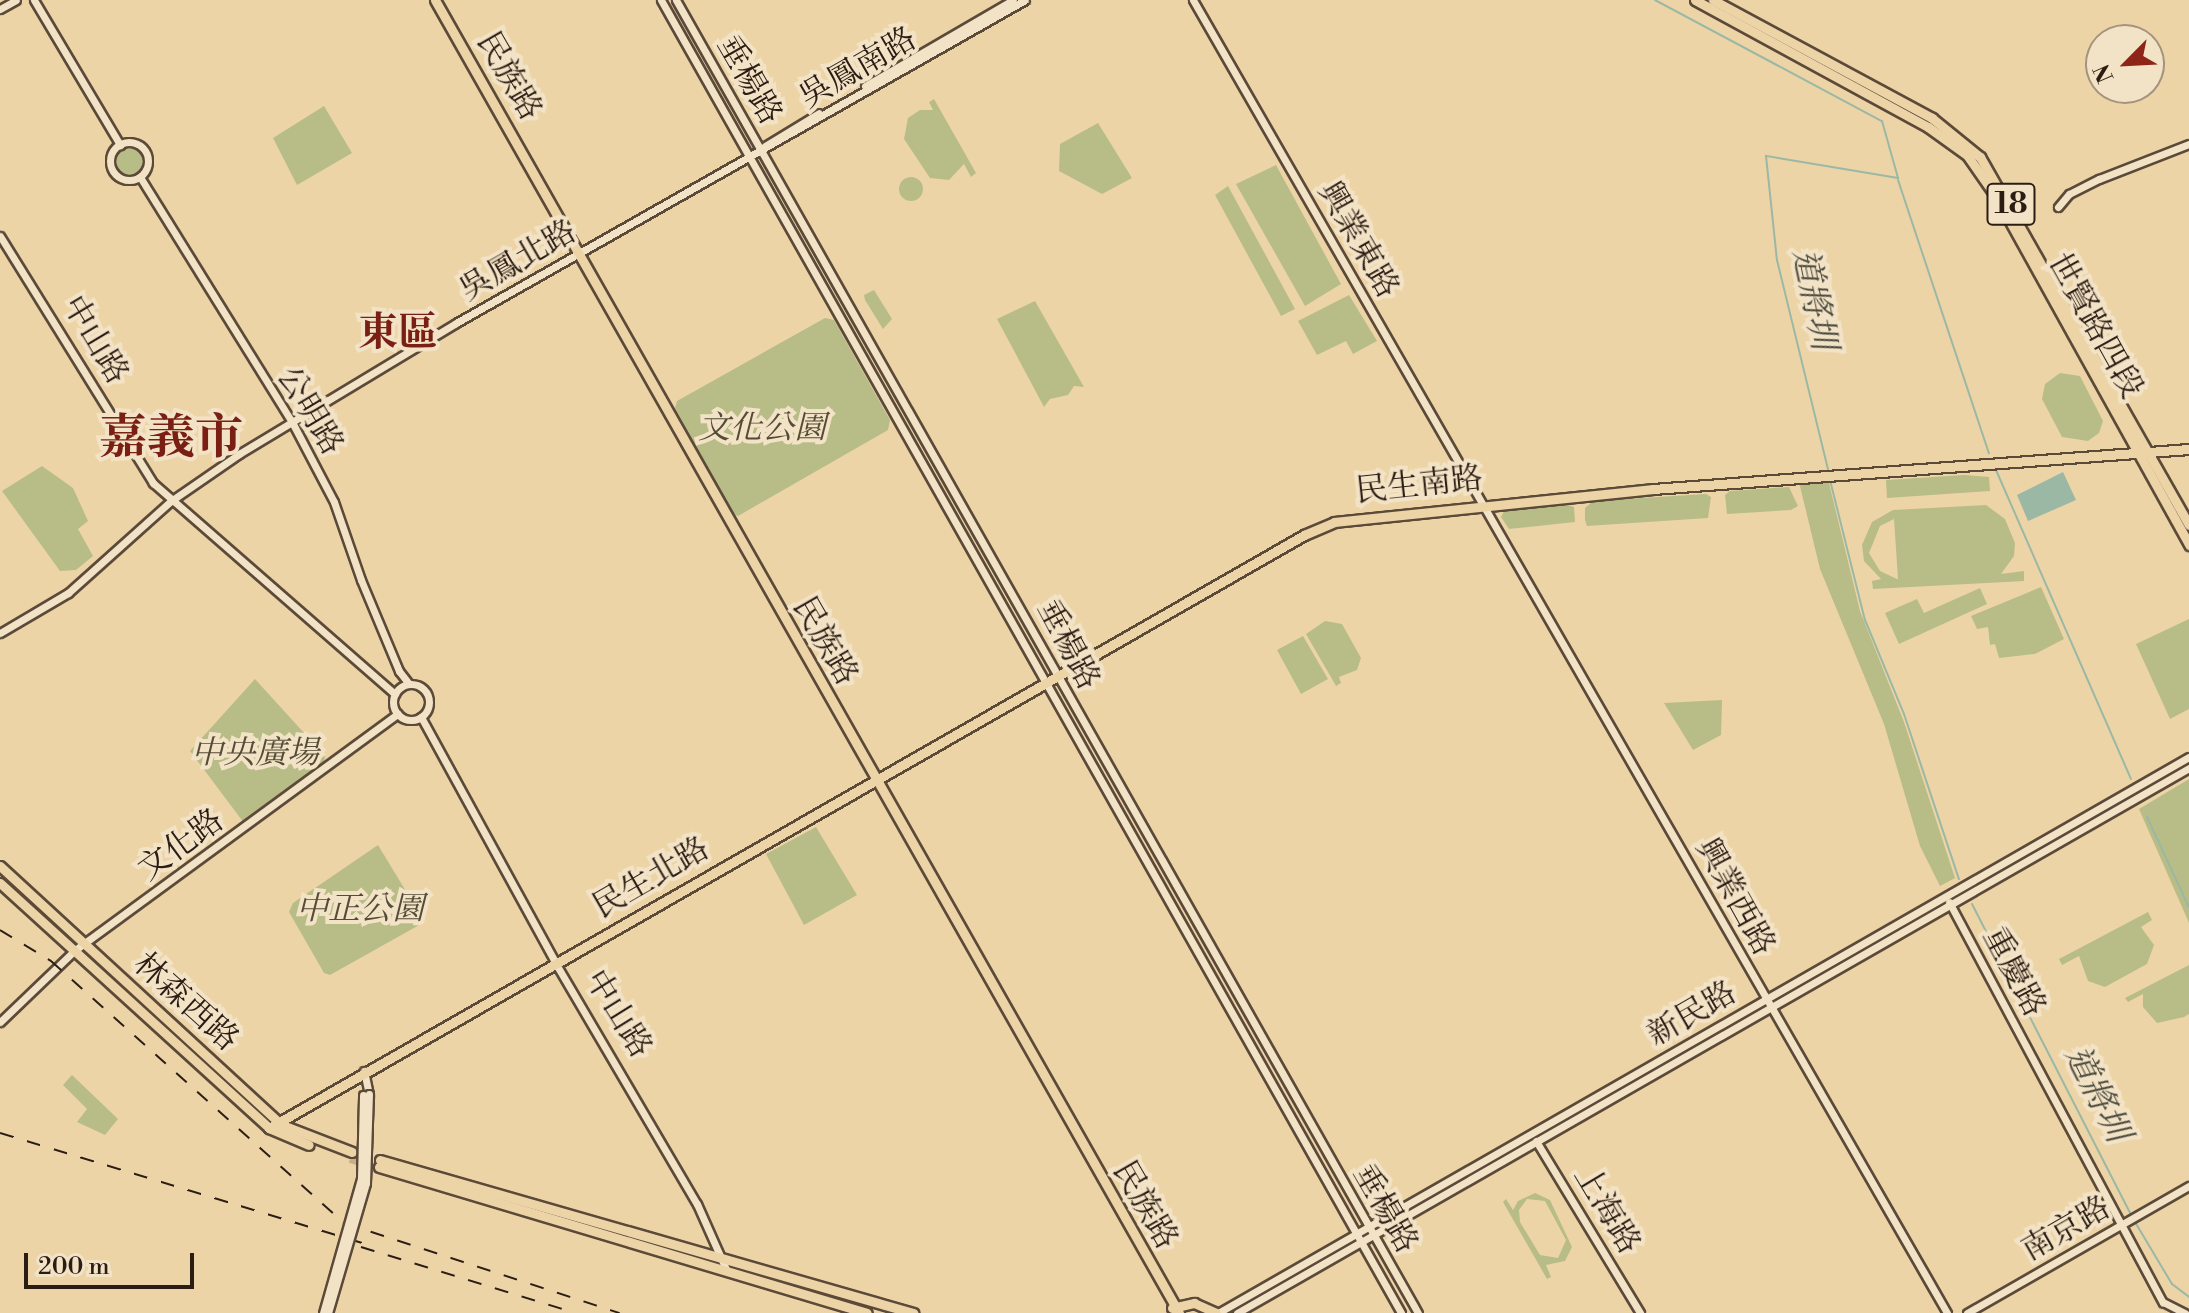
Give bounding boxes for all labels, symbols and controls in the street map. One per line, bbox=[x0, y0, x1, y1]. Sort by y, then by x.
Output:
street label: 吳鳳南路 bbox=[793, 19, 923, 117]
north arrow bbox=[2085, 24, 2165, 104]
street label: 民族路 bbox=[468, 25, 550, 127]
street label: 垂楊路 bbox=[708, 29, 790, 131]
text: N bbox=[2089, 60, 2120, 87]
street label: 興業東路 bbox=[1309, 175, 1407, 305]
road number: 18 bbox=[1985, 178, 2037, 230]
street label: 吳鳳北路 bbox=[453, 212, 583, 310]
water label: 道將圳 bbox=[1782, 245, 1844, 353]
street label: 世賢路四段 bbox=[2039, 247, 2151, 405]
street label: 中山路 bbox=[54, 289, 136, 391]
district label: 東區 bbox=[358, 309, 438, 357]
street label: 公明路 bbox=[269, 360, 351, 462]
park label: 文化公園 bbox=[698, 409, 826, 447]
district label: 嘉義市 bbox=[99, 411, 243, 469]
street label: 民生南路 bbox=[1353, 459, 1485, 511]
street label: 民族路 bbox=[784, 590, 866, 692]
street label: 垂楊路 bbox=[1029, 594, 1107, 696]
park label: 中央廣場 bbox=[191, 734, 319, 772]
street label: 文化路 bbox=[131, 801, 231, 889]
street label: 民生北路 bbox=[586, 829, 716, 927]
street label: 興業西路 bbox=[1687, 832, 1783, 962]
park label: 中正公園 bbox=[296, 890, 424, 928]
street label: 重慶路 bbox=[1975, 921, 2053, 1023]
street label: 林森西路 bbox=[126, 945, 246, 1059]
street label: 中山路 bbox=[576, 963, 660, 1065]
street label: 新民路 bbox=[1641, 973, 1743, 1055]
water label: 道將圳 bbox=[2055, 1039, 2137, 1149]
street label: 民族路 bbox=[1104, 1154, 1186, 1256]
street label: 垂楊路 bbox=[1344, 1158, 1426, 1260]
street label: 上海路 bbox=[1566, 1159, 1648, 1261]
street label: 南京路 bbox=[2015, 1188, 2117, 1270]
scale bar bbox=[28, 1237, 198, 1287]
text: 200 m bbox=[38, 1252, 109, 1282]

